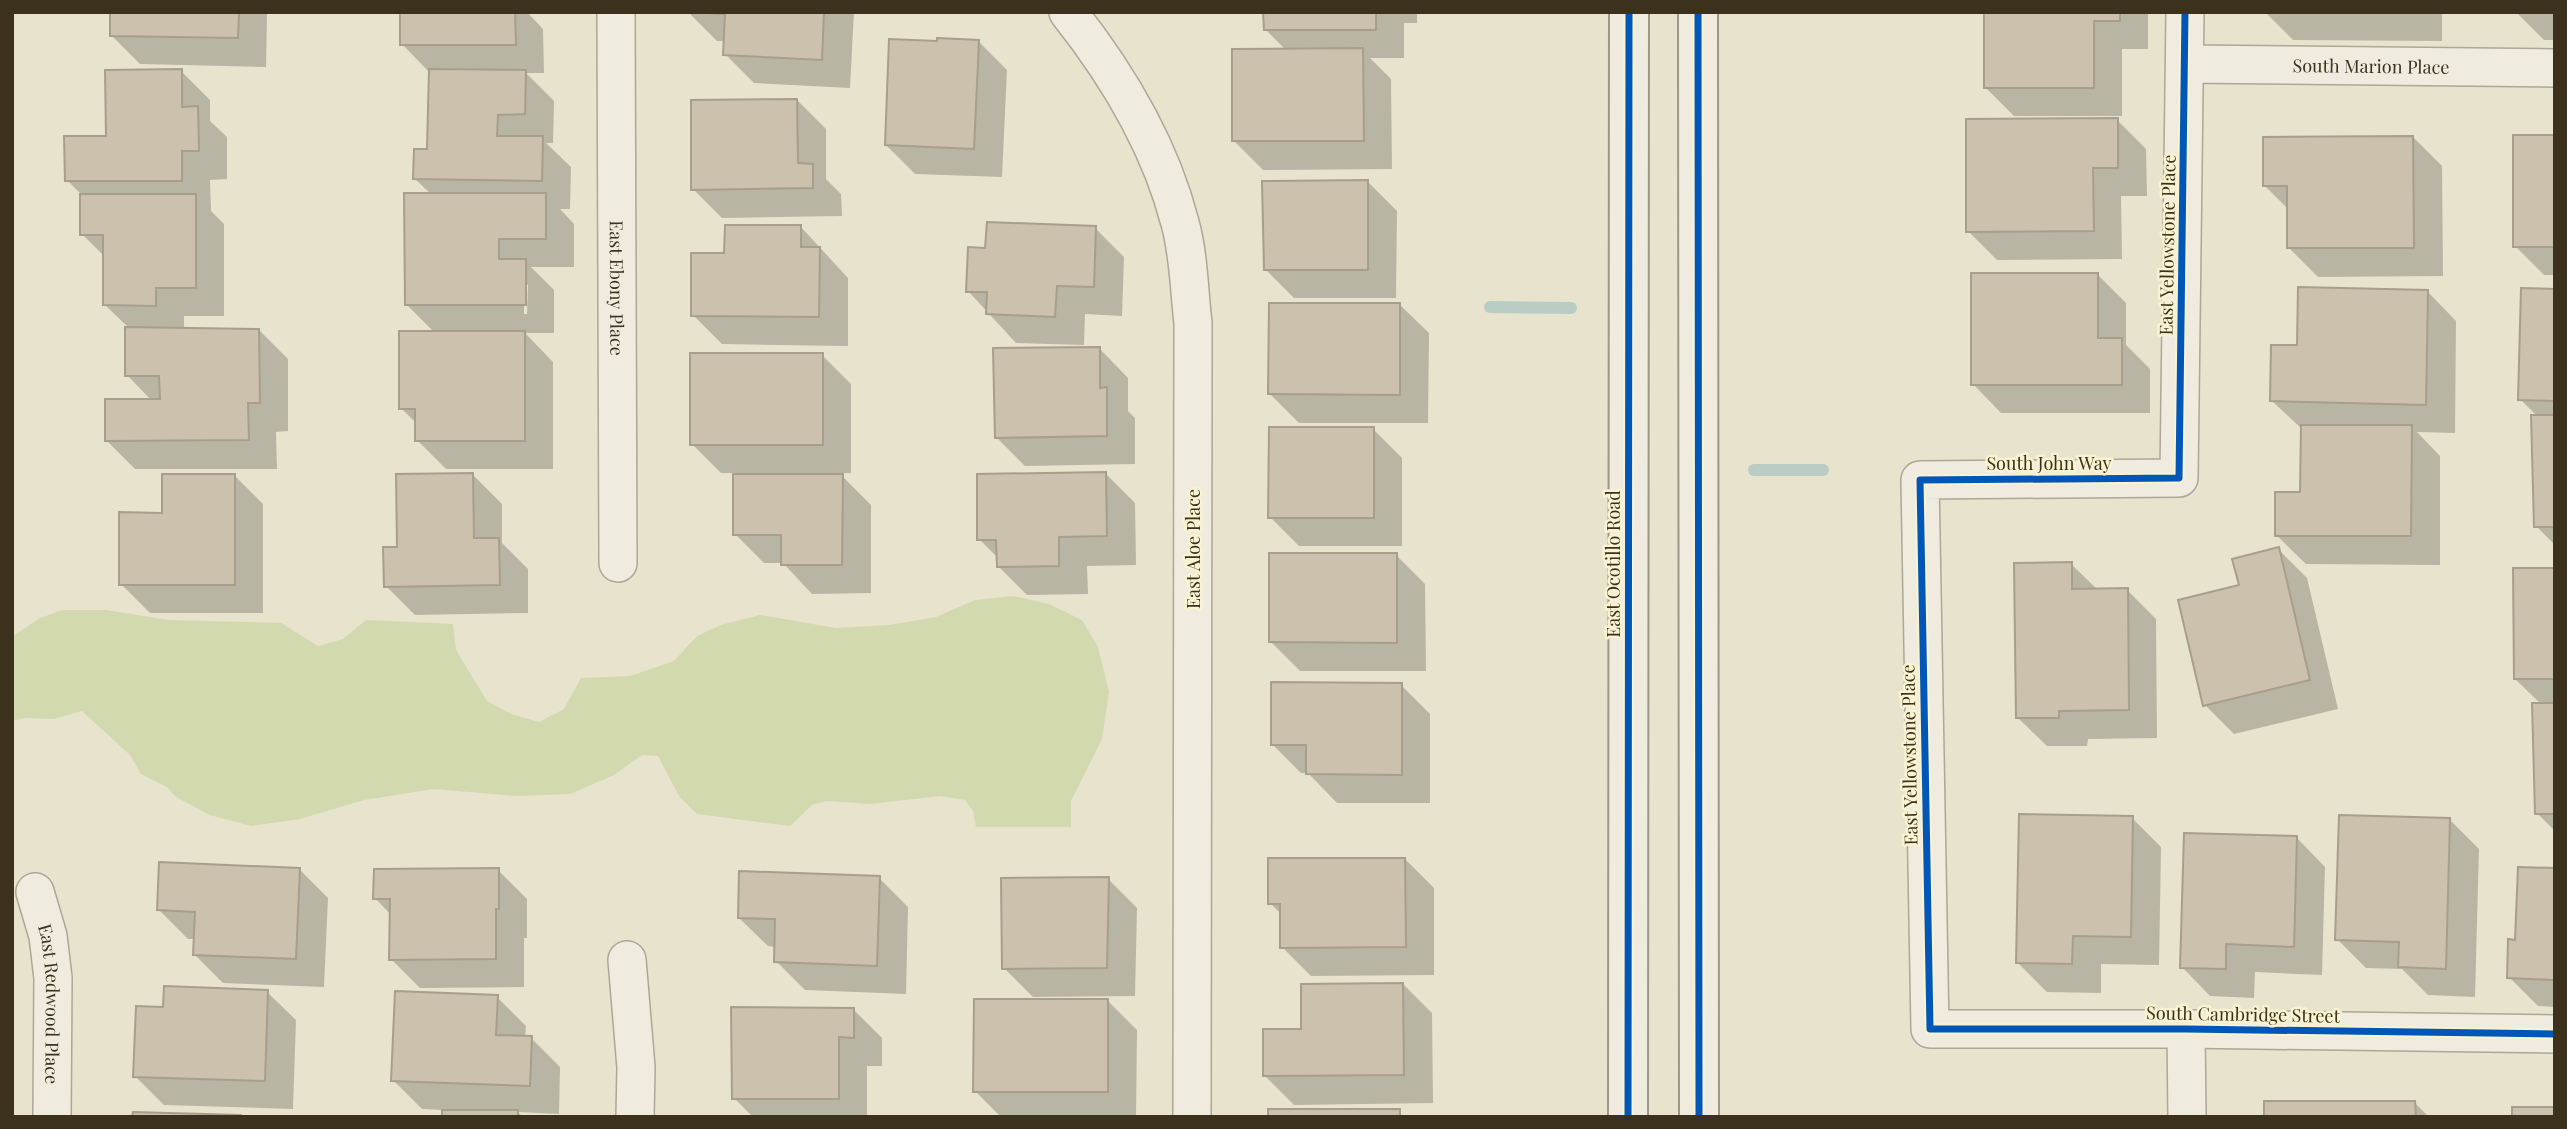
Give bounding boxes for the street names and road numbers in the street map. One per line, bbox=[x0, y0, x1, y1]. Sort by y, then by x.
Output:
street label: South Marion Place bbox=[2292, 53, 2450, 79]
street label: East Yellowstone Place bbox=[2153, 154, 2181, 336]
street label: East Ebony Place bbox=[605, 220, 629, 356]
street label: South John Way bbox=[1986, 451, 2112, 475]
street label: East Aloe Place bbox=[1181, 489, 1205, 609]
street label: East Ocotillo Road bbox=[1601, 490, 1625, 638]
street label: East Yellowstone Place bbox=[1895, 664, 1923, 846]
street label: East Redwood Place bbox=[33, 921, 65, 1084]
street label: South Cambridge Street bbox=[2146, 1000, 2341, 1028]

